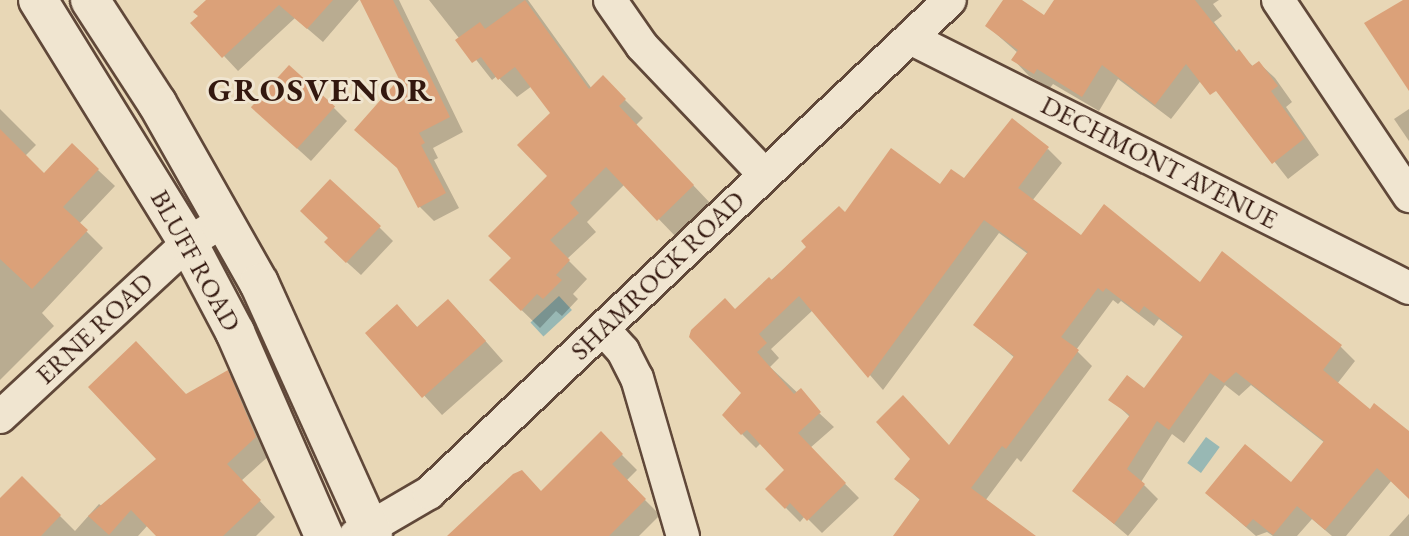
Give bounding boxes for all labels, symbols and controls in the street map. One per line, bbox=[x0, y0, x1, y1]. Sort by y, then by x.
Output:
district label: GROSVENOR bbox=[209, 70, 433, 110]
street label: DECHMONT AVENUE bbox=[1036, 90, 1282, 236]
street label: BLUFF ROAD bbox=[143, 185, 247, 337]
street label: SHAMROCK ROAD bbox=[565, 185, 751, 367]
street label: ERNE ROAD bbox=[30, 267, 160, 391]

